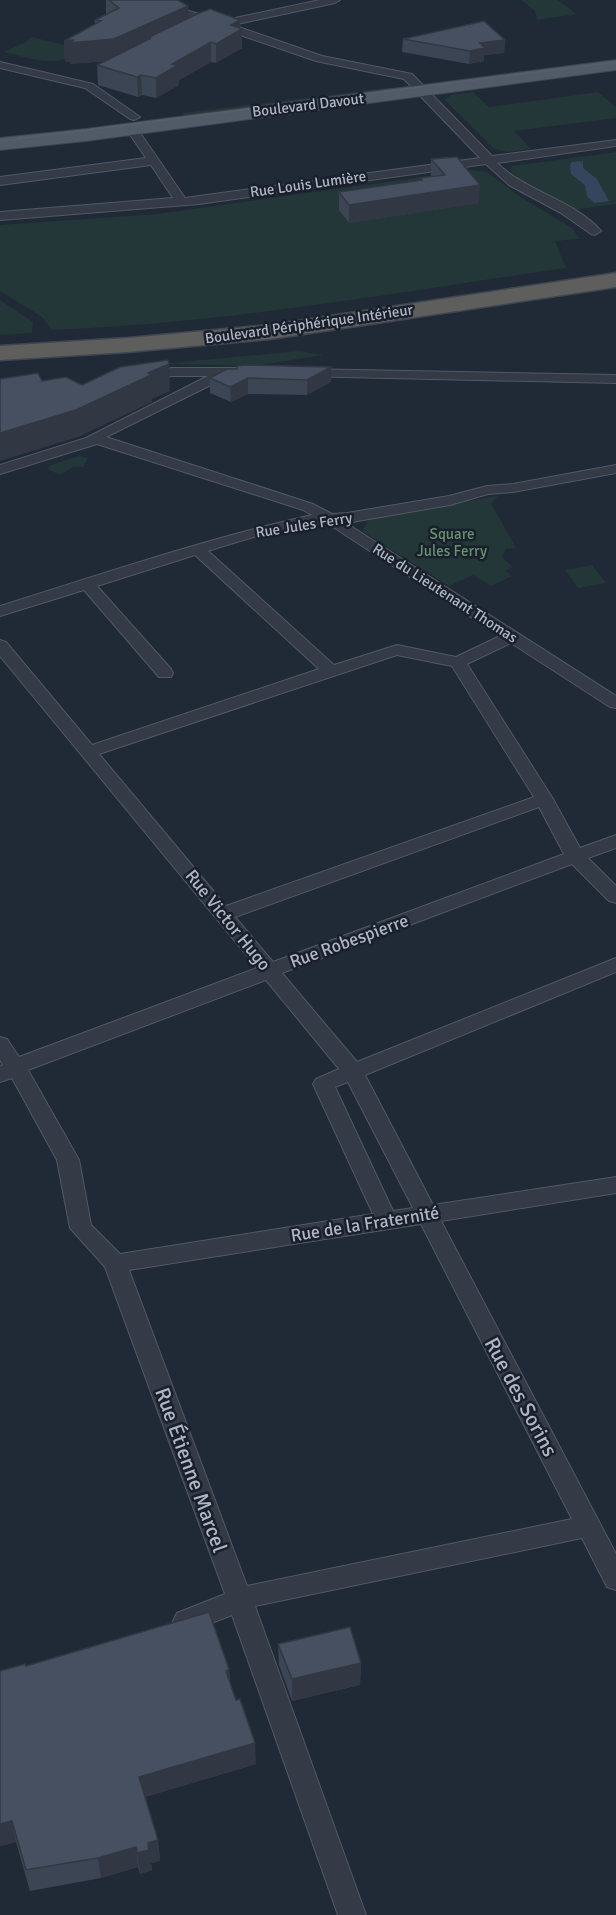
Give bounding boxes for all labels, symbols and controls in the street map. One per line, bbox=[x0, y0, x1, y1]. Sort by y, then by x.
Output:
street label: Boulevard Davout bbox=[251, 89, 365, 121]
street label: Rue Louis Lumière bbox=[249, 167, 367, 201]
street label: Boulevard Périphérique Intérieur bbox=[204, 300, 415, 348]
street label: Rue Jules Ferry bbox=[254, 508, 354, 542]
park label: Square Jules Ferry bbox=[417, 525, 487, 560]
street label: Rue du Lieutenant Thomas bbox=[369, 539, 521, 647]
street label: Rue Victor Hugo bbox=[180, 865, 276, 975]
street label: Rue Robespierre bbox=[287, 909, 411, 973]
street label: Rue de la Fraternité bbox=[289, 1201, 441, 1247]
street label: Rue des Sorins bbox=[479, 1333, 563, 1461]
street label: Rue Étienne Marcel bbox=[149, 1384, 233, 1556]

